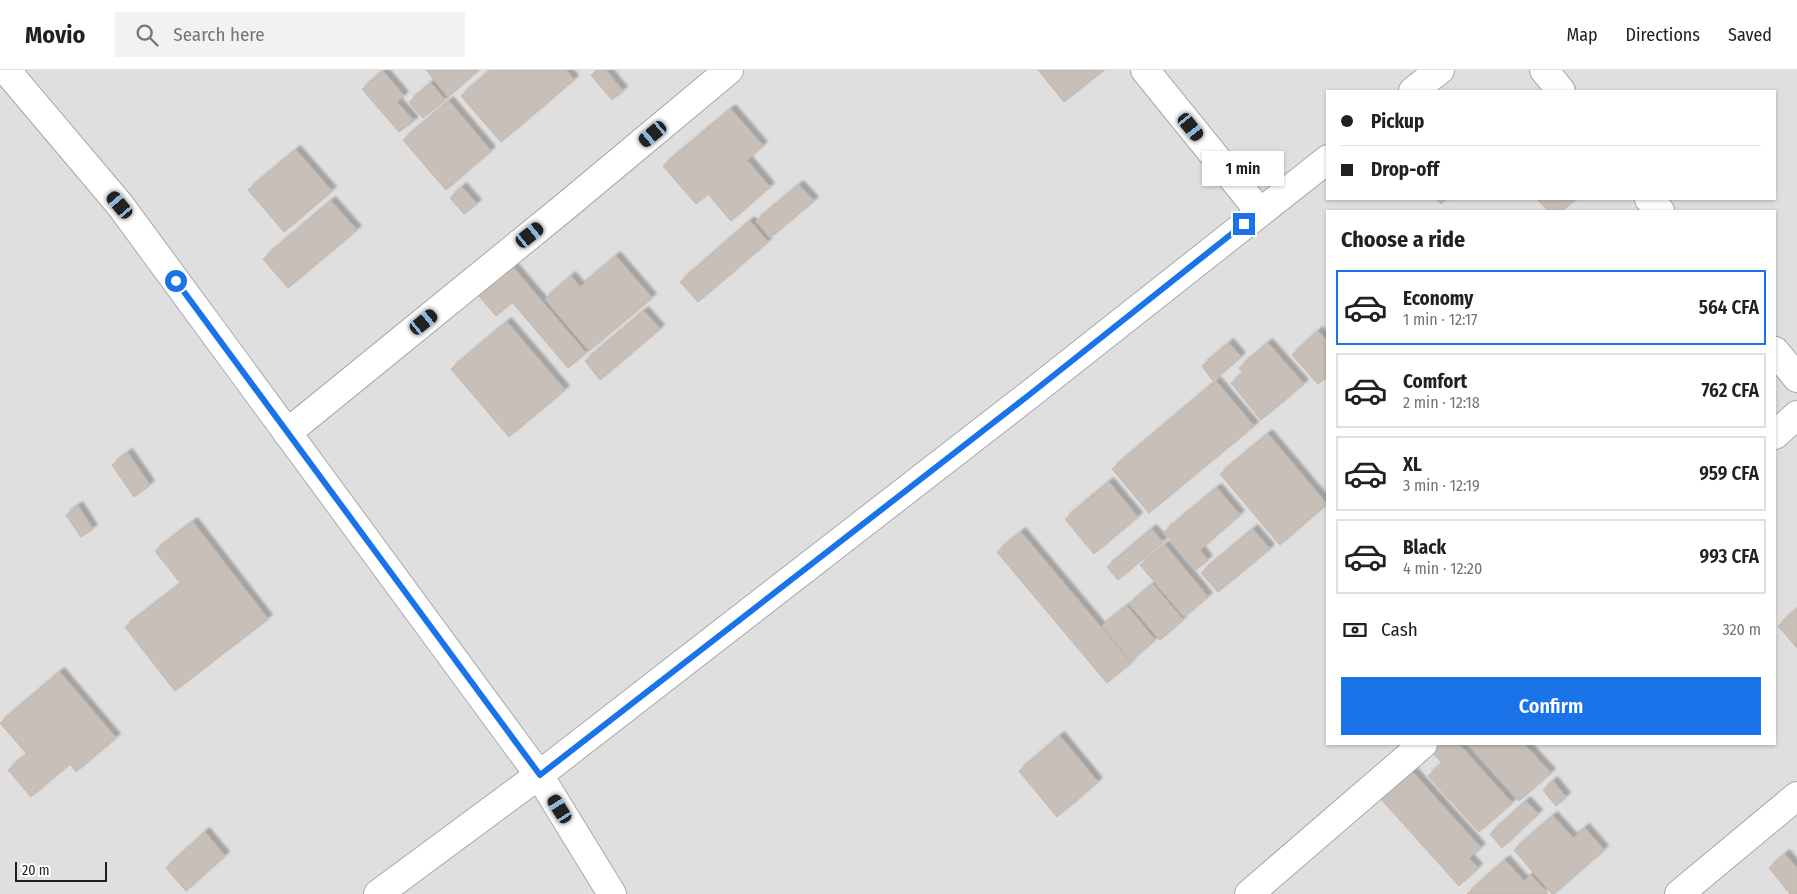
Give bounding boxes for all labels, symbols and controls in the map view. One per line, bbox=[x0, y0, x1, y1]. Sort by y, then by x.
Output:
search box bbox=[115, 12, 465, 57]
text: Movio bbox=[25, 21, 85, 49]
icon: search bbox=[133, 21, 161, 49]
text: Search here bbox=[173, 23, 265, 46]
text: Map bbox=[1566, 24, 1598, 46]
text: Directions bbox=[1626, 24, 1700, 46]
text: Saved bbox=[1728, 24, 1772, 46]
text: Pickup bbox=[1371, 110, 1424, 133]
car bbox=[1175, 111, 1206, 143]
car bbox=[636, 119, 669, 149]
callout: 1 min bbox=[1203, 152, 1285, 186]
text: Drop-off bbox=[1371, 158, 1439, 181]
text: 1 min bbox=[1226, 159, 1260, 178]
car bbox=[104, 189, 135, 221]
route end bbox=[1233, 213, 1255, 235]
car bbox=[513, 220, 546, 250]
text: Choose a ride bbox=[1341, 226, 1465, 253]
route start bbox=[165, 270, 187, 292]
icon: car bbox=[1343, 285, 1388, 330]
text: Economy bbox=[1403, 287, 1473, 310]
text: 564 CFA bbox=[1699, 296, 1759, 319]
car bbox=[407, 307, 440, 337]
text: 1 min · 12:17 bbox=[1403, 310, 1477, 329]
icon: car bbox=[1343, 368, 1388, 413]
text: Comfort bbox=[1403, 370, 1467, 393]
text: 762 CFA bbox=[1701, 379, 1759, 402]
text: 2 min · 12:18 bbox=[1403, 393, 1480, 412]
icon: car bbox=[1343, 451, 1388, 496]
text: XL bbox=[1403, 453, 1422, 476]
text: 959 CFA bbox=[1699, 462, 1759, 485]
text: 3 min · 12:19 bbox=[1403, 476, 1480, 495]
icon: car bbox=[1343, 534, 1388, 579]
text: Black bbox=[1403, 536, 1446, 559]
text: 993 CFA bbox=[1700, 545, 1759, 568]
text: 4 min · 12:20 bbox=[1403, 559, 1482, 578]
icon: cash bbox=[1341, 616, 1369, 644]
text: Cash bbox=[1381, 618, 1418, 641]
text: 320 m bbox=[1722, 620, 1761, 639]
button: Confirm bbox=[1341, 677, 1761, 735]
car bbox=[545, 792, 574, 826]
scale bar bbox=[15, 859, 108, 882]
text: 20 m bbox=[22, 862, 50, 879]

